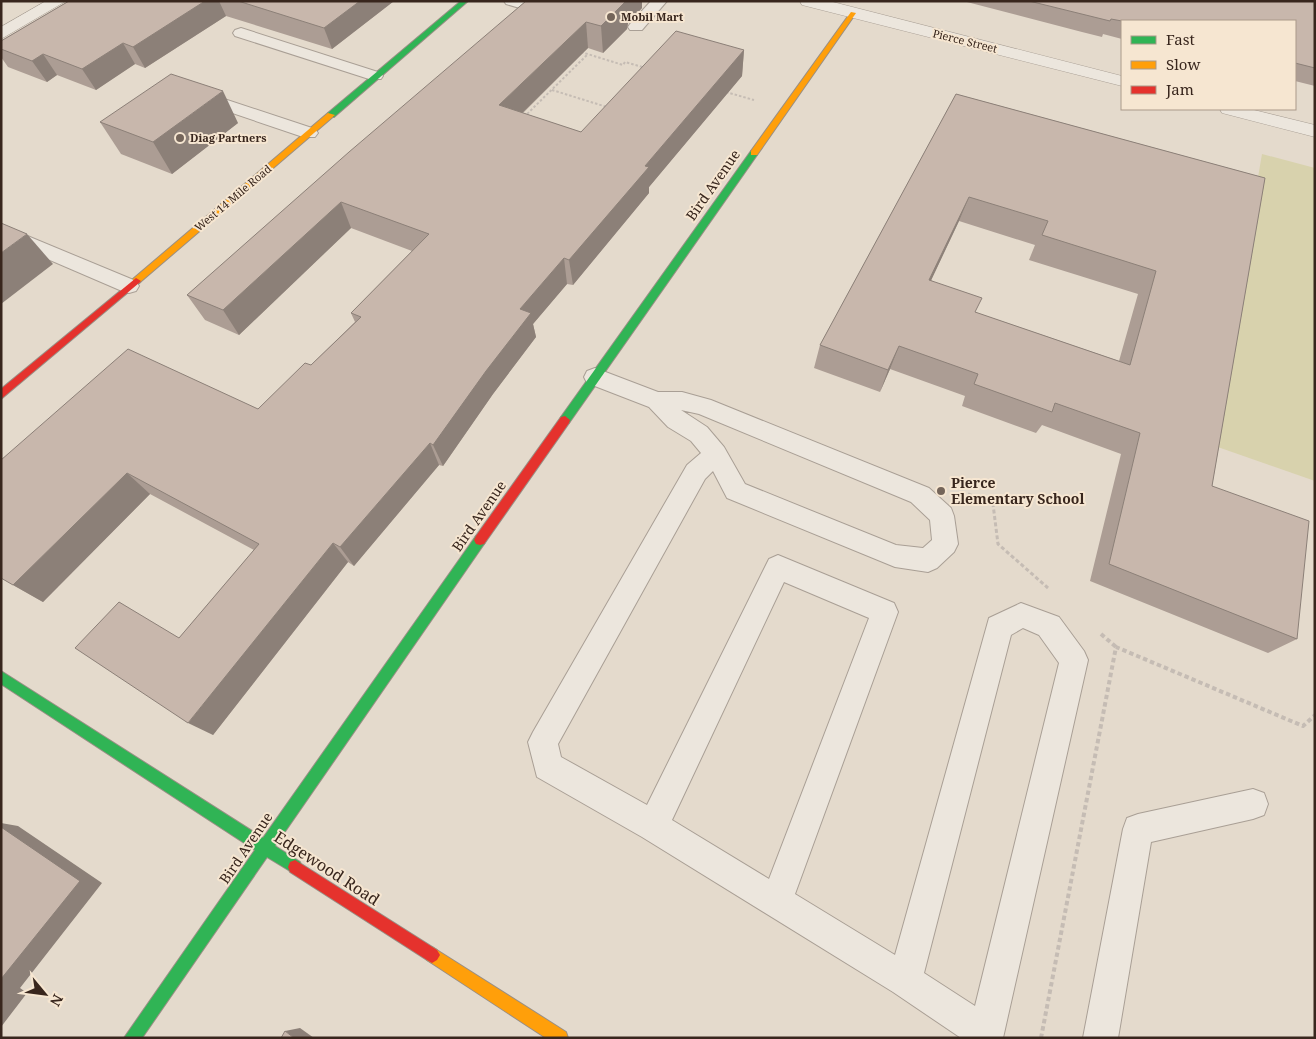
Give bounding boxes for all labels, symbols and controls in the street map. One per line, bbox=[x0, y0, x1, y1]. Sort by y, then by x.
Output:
place label: Mobil Mart bbox=[621, 9, 684, 24]
marker: Mobil Mart bbox=[605, 11, 617, 23]
legend bbox=[1121, 20, 1296, 110]
street label: Pierce Street bbox=[931, 25, 999, 56]
text: Fast bbox=[1166, 29, 1195, 49]
text: Slow bbox=[1166, 54, 1200, 74]
text: Jam bbox=[1165, 79, 1194, 99]
place label: Diag Partners bbox=[190, 130, 266, 145]
marker: Diag Partners bbox=[174, 132, 186, 144]
street label: Bird Avenue bbox=[681, 145, 744, 224]
street label: West 14 Mile Road bbox=[191, 161, 274, 234]
place label: Pierce Elementary School bbox=[951, 473, 1084, 508]
street label: Bird Avenue bbox=[447, 476, 510, 555]
marker: Pierce Elementary School bbox=[935, 485, 947, 497]
street label: Bird Avenue bbox=[215, 808, 277, 887]
street label: Edgewood Road bbox=[270, 826, 384, 910]
north arrow bbox=[20, 969, 70, 1019]
text: N bbox=[46, 991, 68, 1010]

